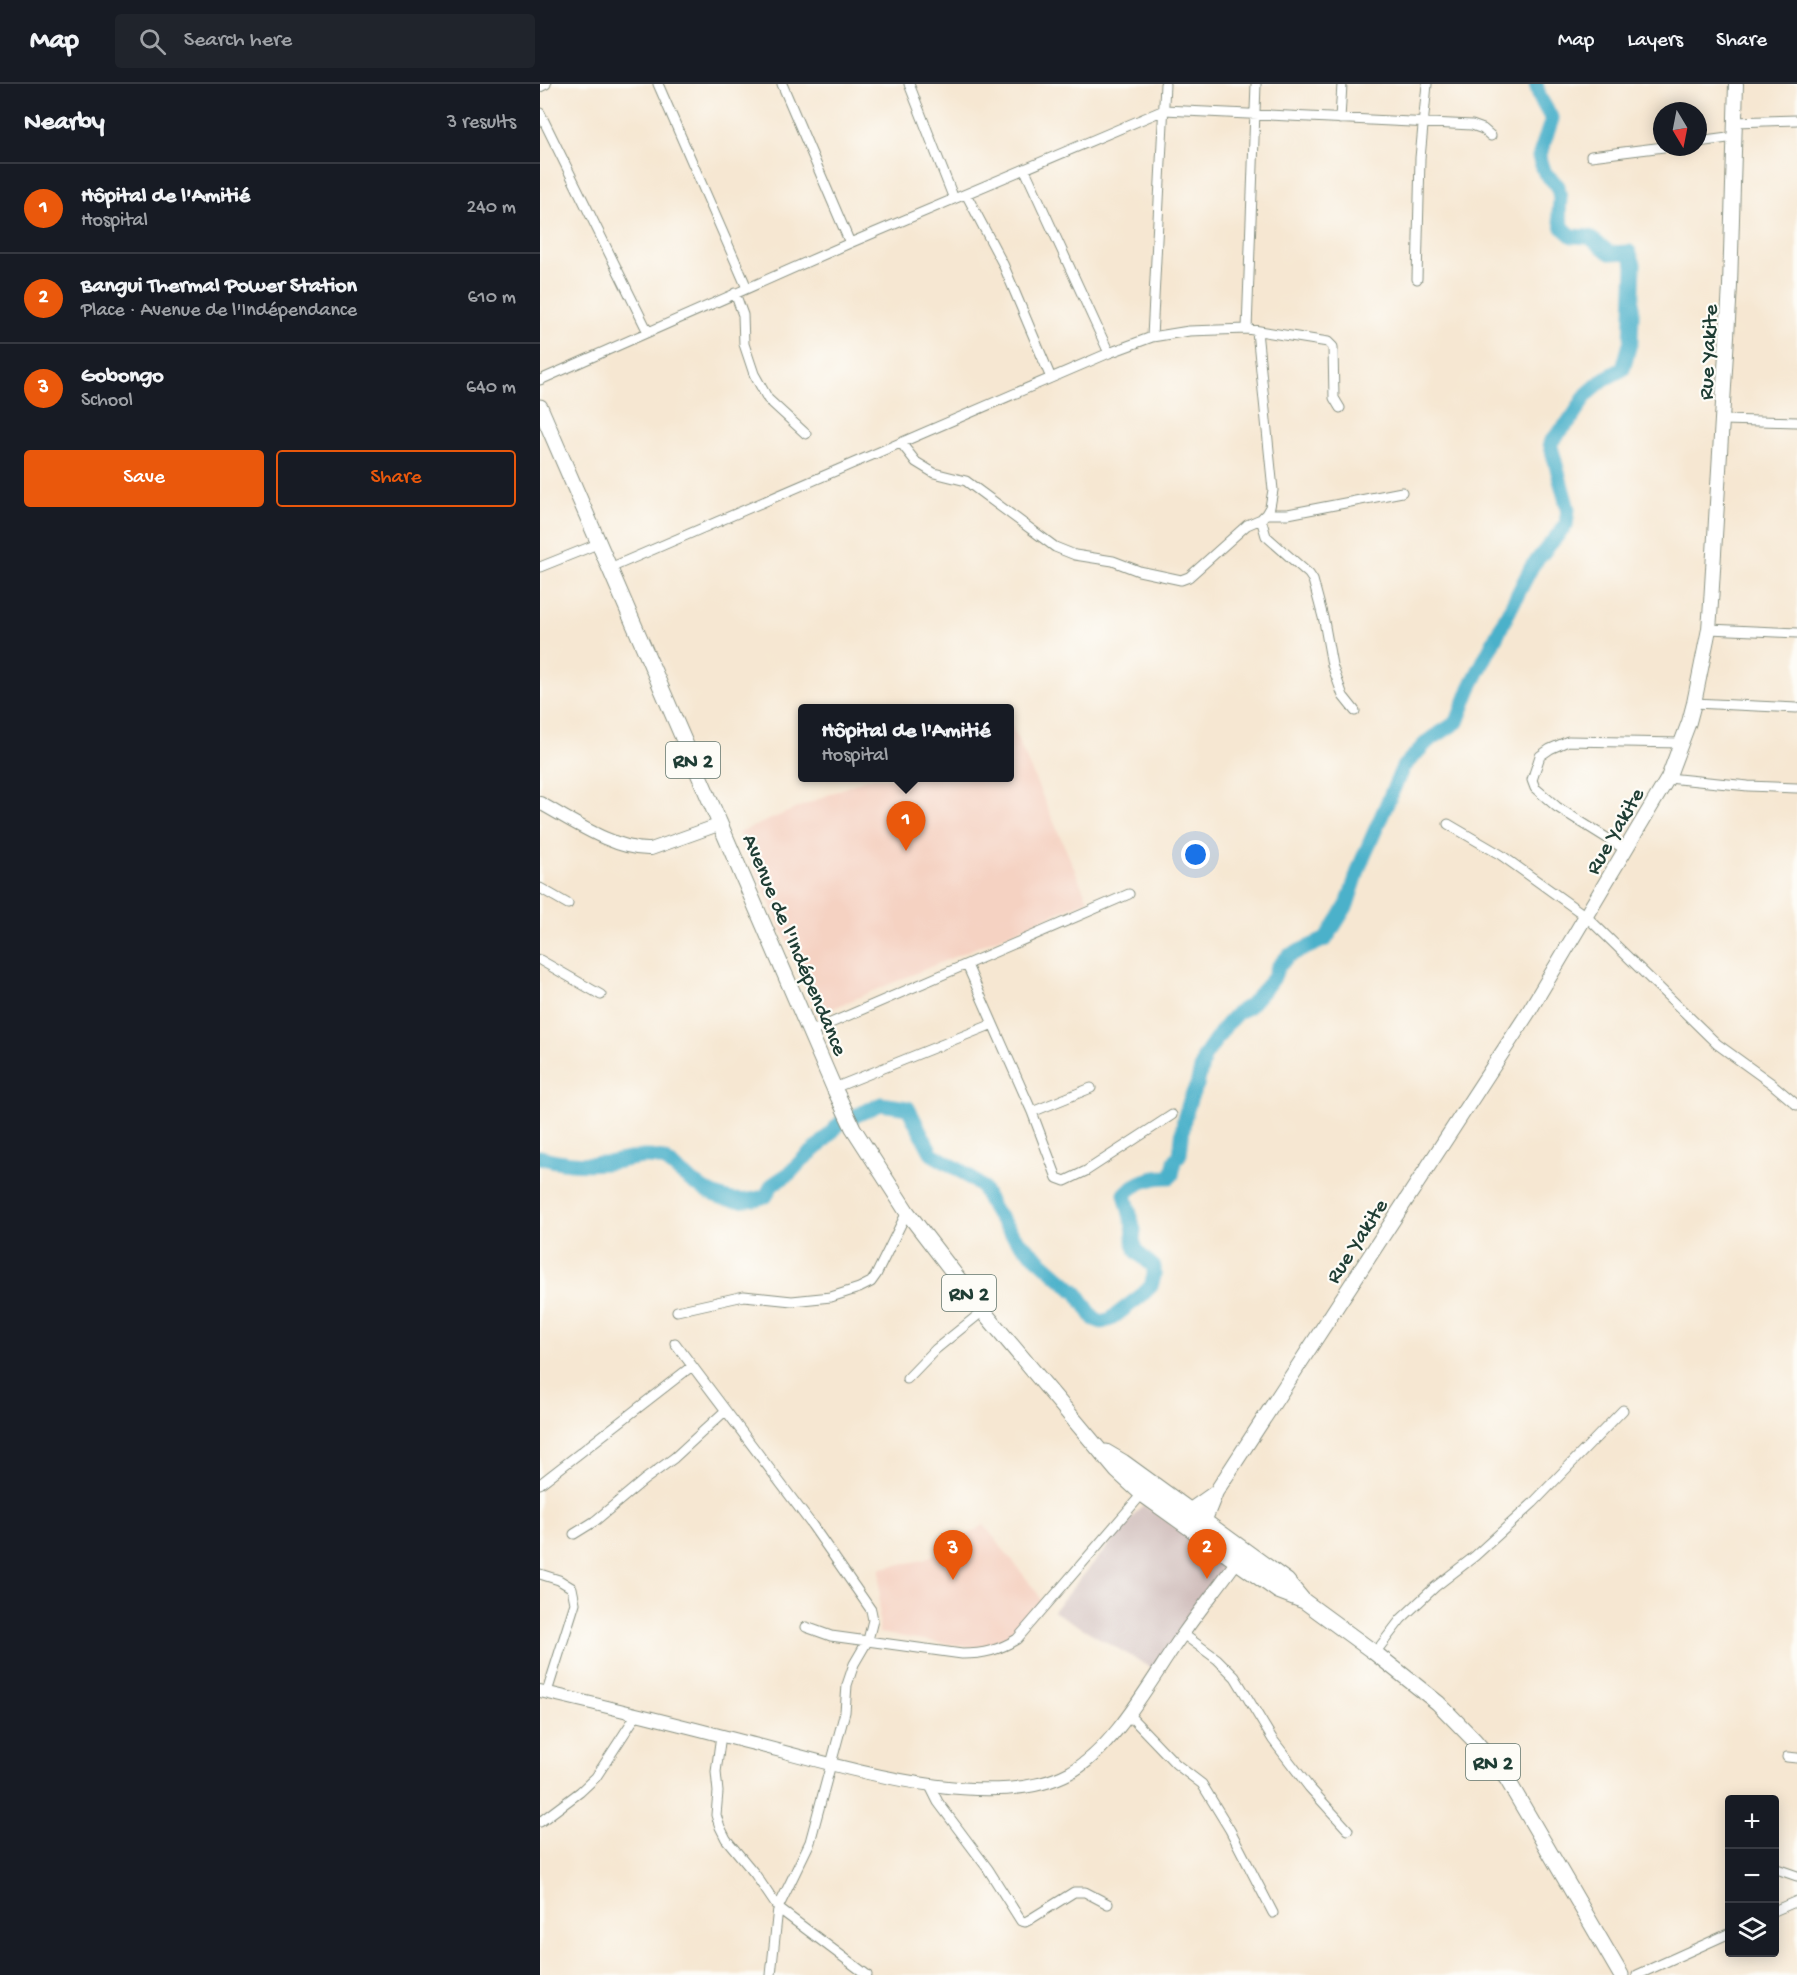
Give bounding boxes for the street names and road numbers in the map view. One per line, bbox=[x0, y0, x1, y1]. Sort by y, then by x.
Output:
street label: Rue Yakite bbox=[1695, 303, 1726, 401]
road number: RN 2 bbox=[666, 742, 720, 778]
street label: Rue Yakite bbox=[1581, 783, 1652, 880]
street label: Avenue de l'Indépendance bbox=[735, 831, 852, 1061]
street label: Rue Yakite bbox=[1321, 1194, 1396, 1289]
road number: RN 2 bbox=[942, 1275, 996, 1311]
road number: RN 2 bbox=[1466, 1744, 1520, 1780]

